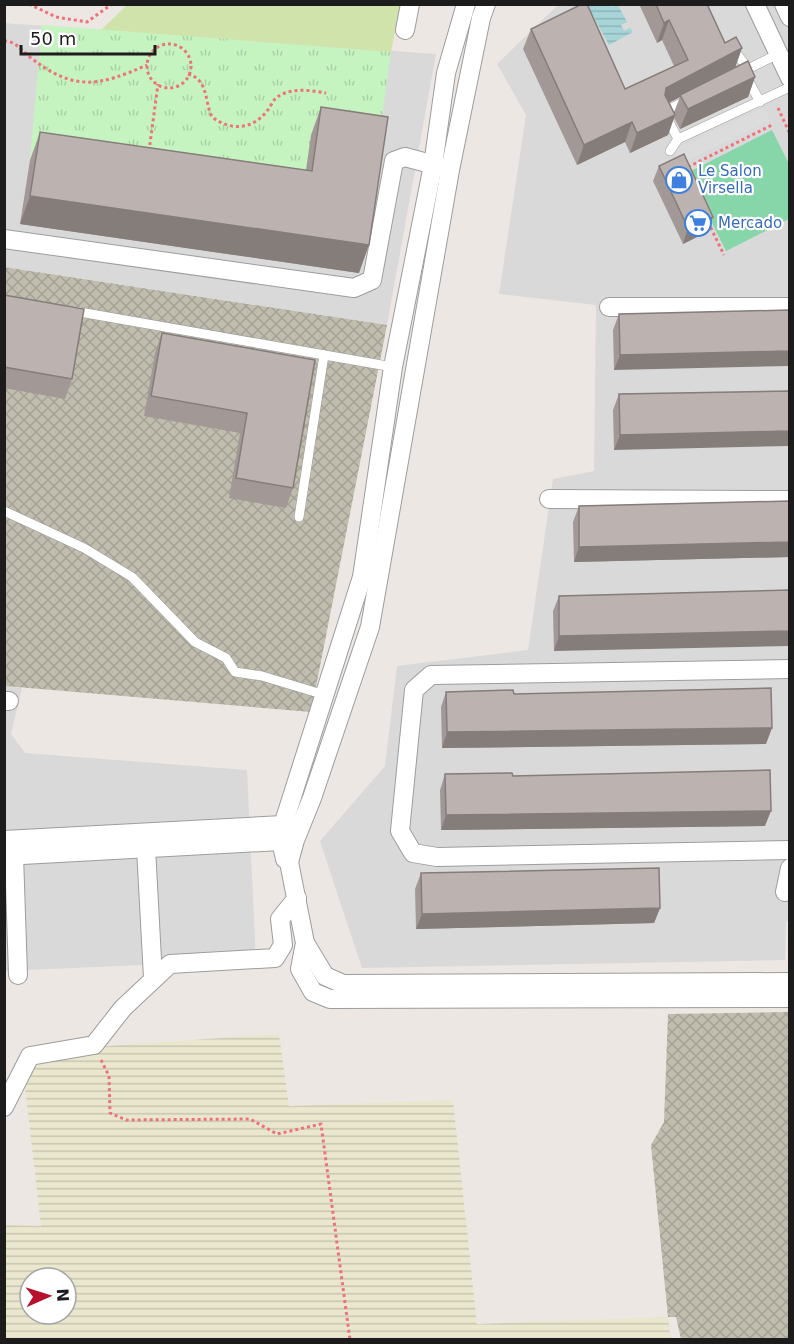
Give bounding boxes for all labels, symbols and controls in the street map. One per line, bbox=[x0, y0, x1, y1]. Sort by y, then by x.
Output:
scale bar bbox=[21, 18, 154, 56]
text: 50 m bbox=[30, 28, 76, 49]
place label: Le Salon Virsella bbox=[698, 162, 762, 197]
shop icon: Le Salon Virsella bbox=[664, 165, 694, 195]
supermarket icon: Mercado bbox=[683, 208, 713, 238]
place label: Mercado bbox=[718, 214, 782, 232]
north arrow bbox=[18, 1266, 78, 1326]
text: N bbox=[53, 1288, 72, 1302]

